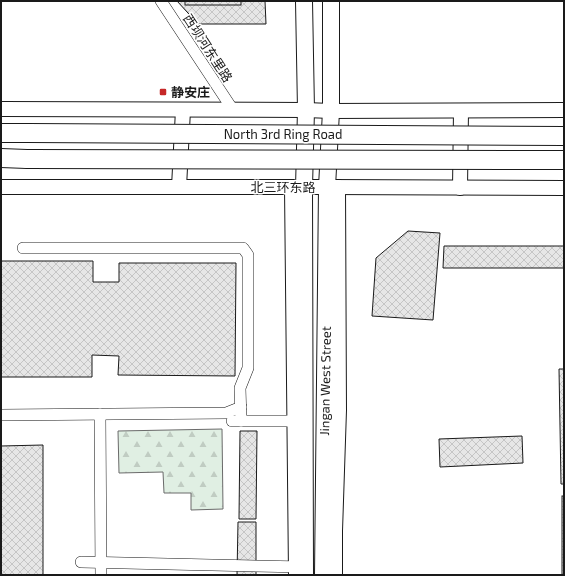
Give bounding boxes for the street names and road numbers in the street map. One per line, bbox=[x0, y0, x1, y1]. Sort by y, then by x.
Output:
street label: 西坝河东里路 bbox=[180, 11, 236, 85]
street label: North 3rd Ring Road bbox=[224, 126, 342, 142]
street label: 北三环东路 bbox=[250, 179, 316, 195]
street label: Jingan West Street bbox=[316, 326, 334, 436]

